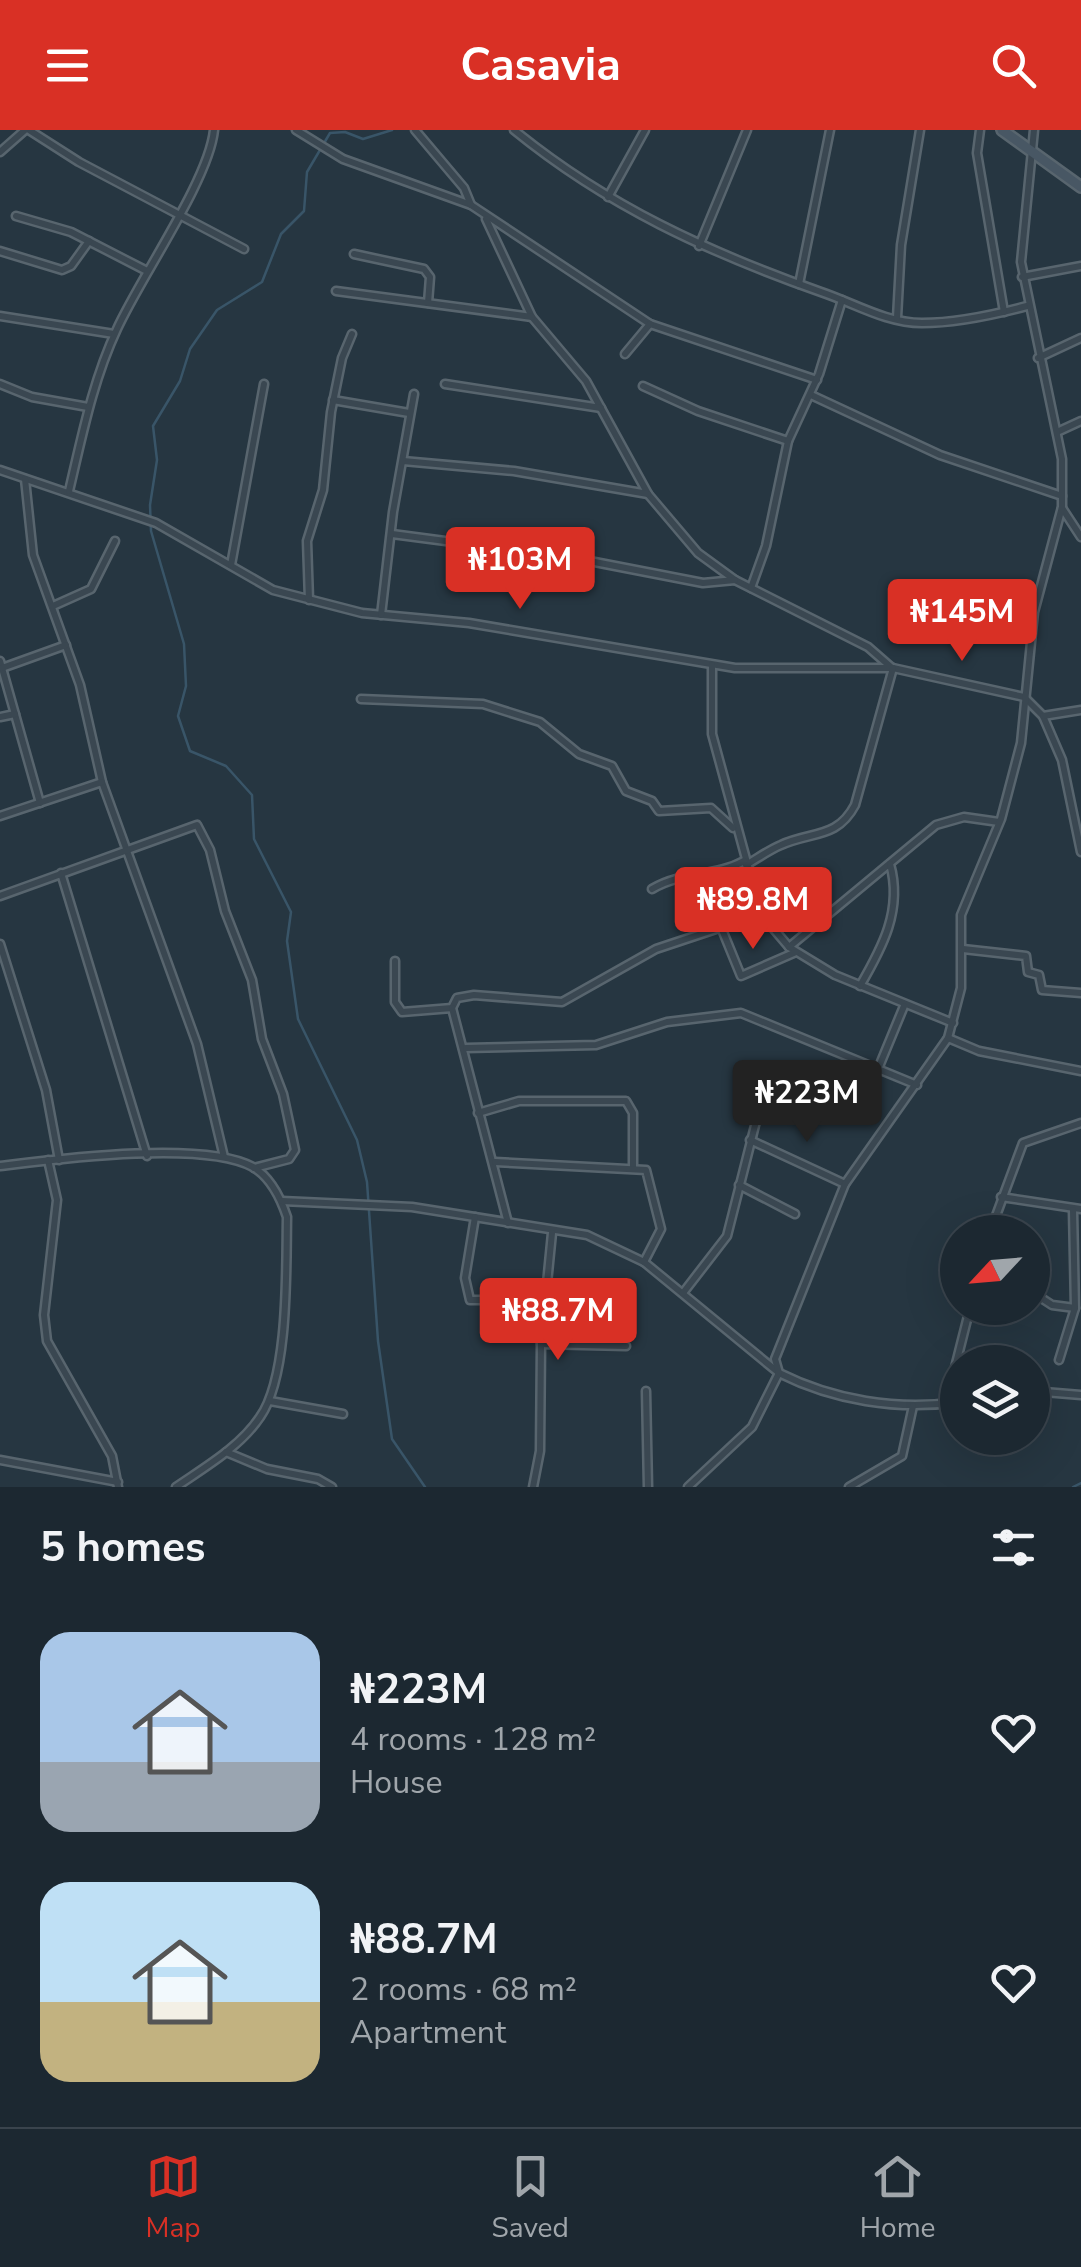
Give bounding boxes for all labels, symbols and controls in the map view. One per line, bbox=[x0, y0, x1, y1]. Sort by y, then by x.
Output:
text: Casavia bbox=[460, 35, 621, 96]
icon: menu bbox=[40, 38, 95, 93]
icon: search bbox=[986, 38, 1041, 93]
pin: ₦103M bbox=[450, 527, 590, 612]
text: ₦103M bbox=[468, 538, 572, 581]
pin: ₦145M bbox=[892, 579, 1032, 664]
text: ₦145M bbox=[910, 590, 1014, 633]
pin: ₦89.8M bbox=[672, 867, 834, 952]
text: ₦89.8M bbox=[697, 878, 809, 921]
pin: ₦223M bbox=[737, 1060, 877, 1145]
text: ₦223M bbox=[755, 1071, 859, 1114]
north arrow bbox=[940, 1215, 1050, 1325]
map controls bbox=[940, 1215, 1050, 1455]
pin: ₦88.7M bbox=[477, 1278, 639, 1363]
text: ₦88.7M bbox=[502, 1289, 614, 1332]
button: layers bbox=[940, 1345, 1050, 1455]
text: 5 homes bbox=[40, 1519, 205, 1576]
icon: filters bbox=[986, 1520, 1041, 1575]
text: ₦223M bbox=[350, 1661, 487, 1718]
icon: home bbox=[120, 1672, 240, 1792]
icon: heart bbox=[986, 1705, 1041, 1760]
text: 4 rooms · 128 m² bbox=[350, 1718, 596, 1761]
text: House bbox=[350, 1761, 443, 1804]
text: ₦88.7M bbox=[350, 1911, 498, 1968]
icon: home bbox=[120, 1922, 240, 2042]
icon: heart bbox=[986, 1955, 1041, 2010]
text: 2 rooms · 68 m² bbox=[350, 1968, 577, 2011]
text: Apartment bbox=[350, 2011, 506, 2054]
tab: Map bbox=[145, 2149, 201, 2247]
tab: Saved bbox=[491, 2149, 569, 2247]
tab: Home bbox=[860, 2149, 936, 2247]

